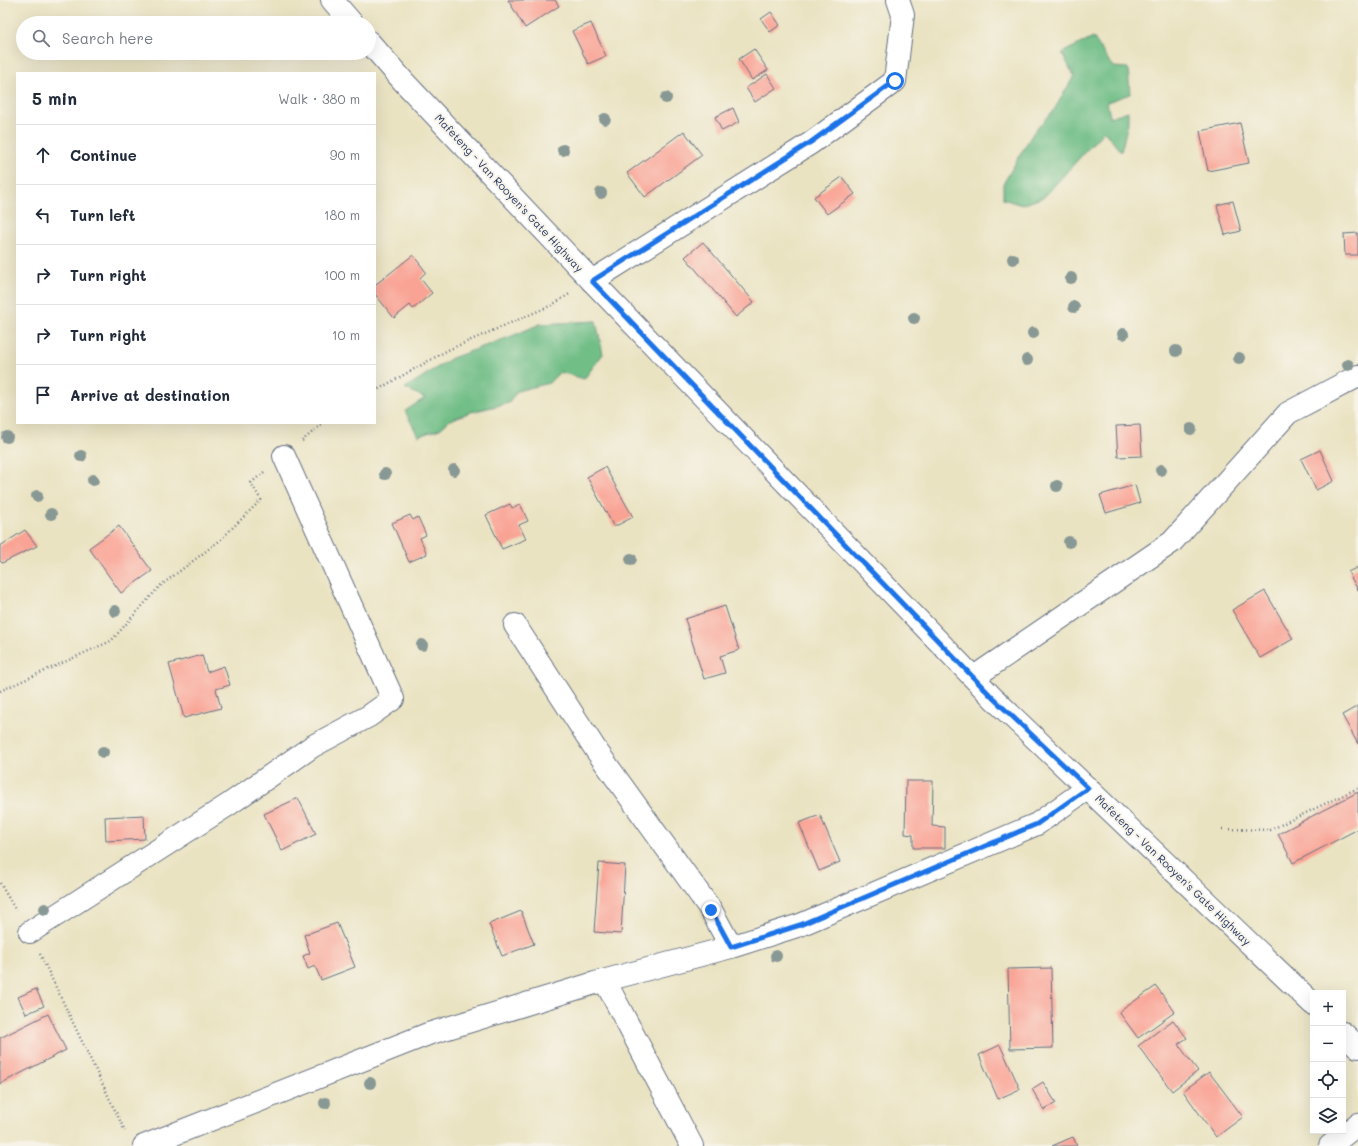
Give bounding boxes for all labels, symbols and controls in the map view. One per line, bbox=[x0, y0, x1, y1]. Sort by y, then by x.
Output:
search box bbox=[16, 16, 376, 60]
icon: search bbox=[30, 27, 52, 49]
text: Search here bbox=[62, 28, 153, 48]
route start bbox=[886, 72, 904, 90]
text: 5 min bbox=[32, 87, 77, 109]
text: Walk · 380 m bbox=[278, 90, 360, 107]
street label: Mafeteng - Van Rooyen's Gate Highway bbox=[432, 110, 587, 275]
icon: ahead bbox=[32, 144, 54, 166]
text: Continue bbox=[70, 145, 137, 165]
text: 90 m bbox=[330, 146, 360, 163]
icon: left bbox=[32, 204, 54, 226]
text: Turn left bbox=[70, 205, 135, 225]
text: 180 m bbox=[324, 206, 360, 223]
icon: right bbox=[32, 264, 54, 286]
text: Turn right bbox=[70, 265, 147, 285]
text: 100 m bbox=[324, 266, 360, 283]
icon: right bbox=[32, 324, 54, 346]
text: Turn right bbox=[70, 325, 147, 345]
text: 10 m bbox=[332, 326, 360, 343]
icon: arrive bbox=[32, 384, 54, 406]
text: Arrive at destination bbox=[70, 385, 230, 405]
street label: Mafeteng - Van Rooyen's Gate Highway bbox=[1092, 791, 1255, 949]
route end bbox=[702, 901, 720, 919]
map controls bbox=[1310, 990, 1346, 1134]
button: + bbox=[1310, 990, 1346, 1026]
button: − bbox=[1310, 1026, 1346, 1062]
button: locate bbox=[1310, 1062, 1346, 1098]
button: layers bbox=[1310, 1098, 1346, 1134]

